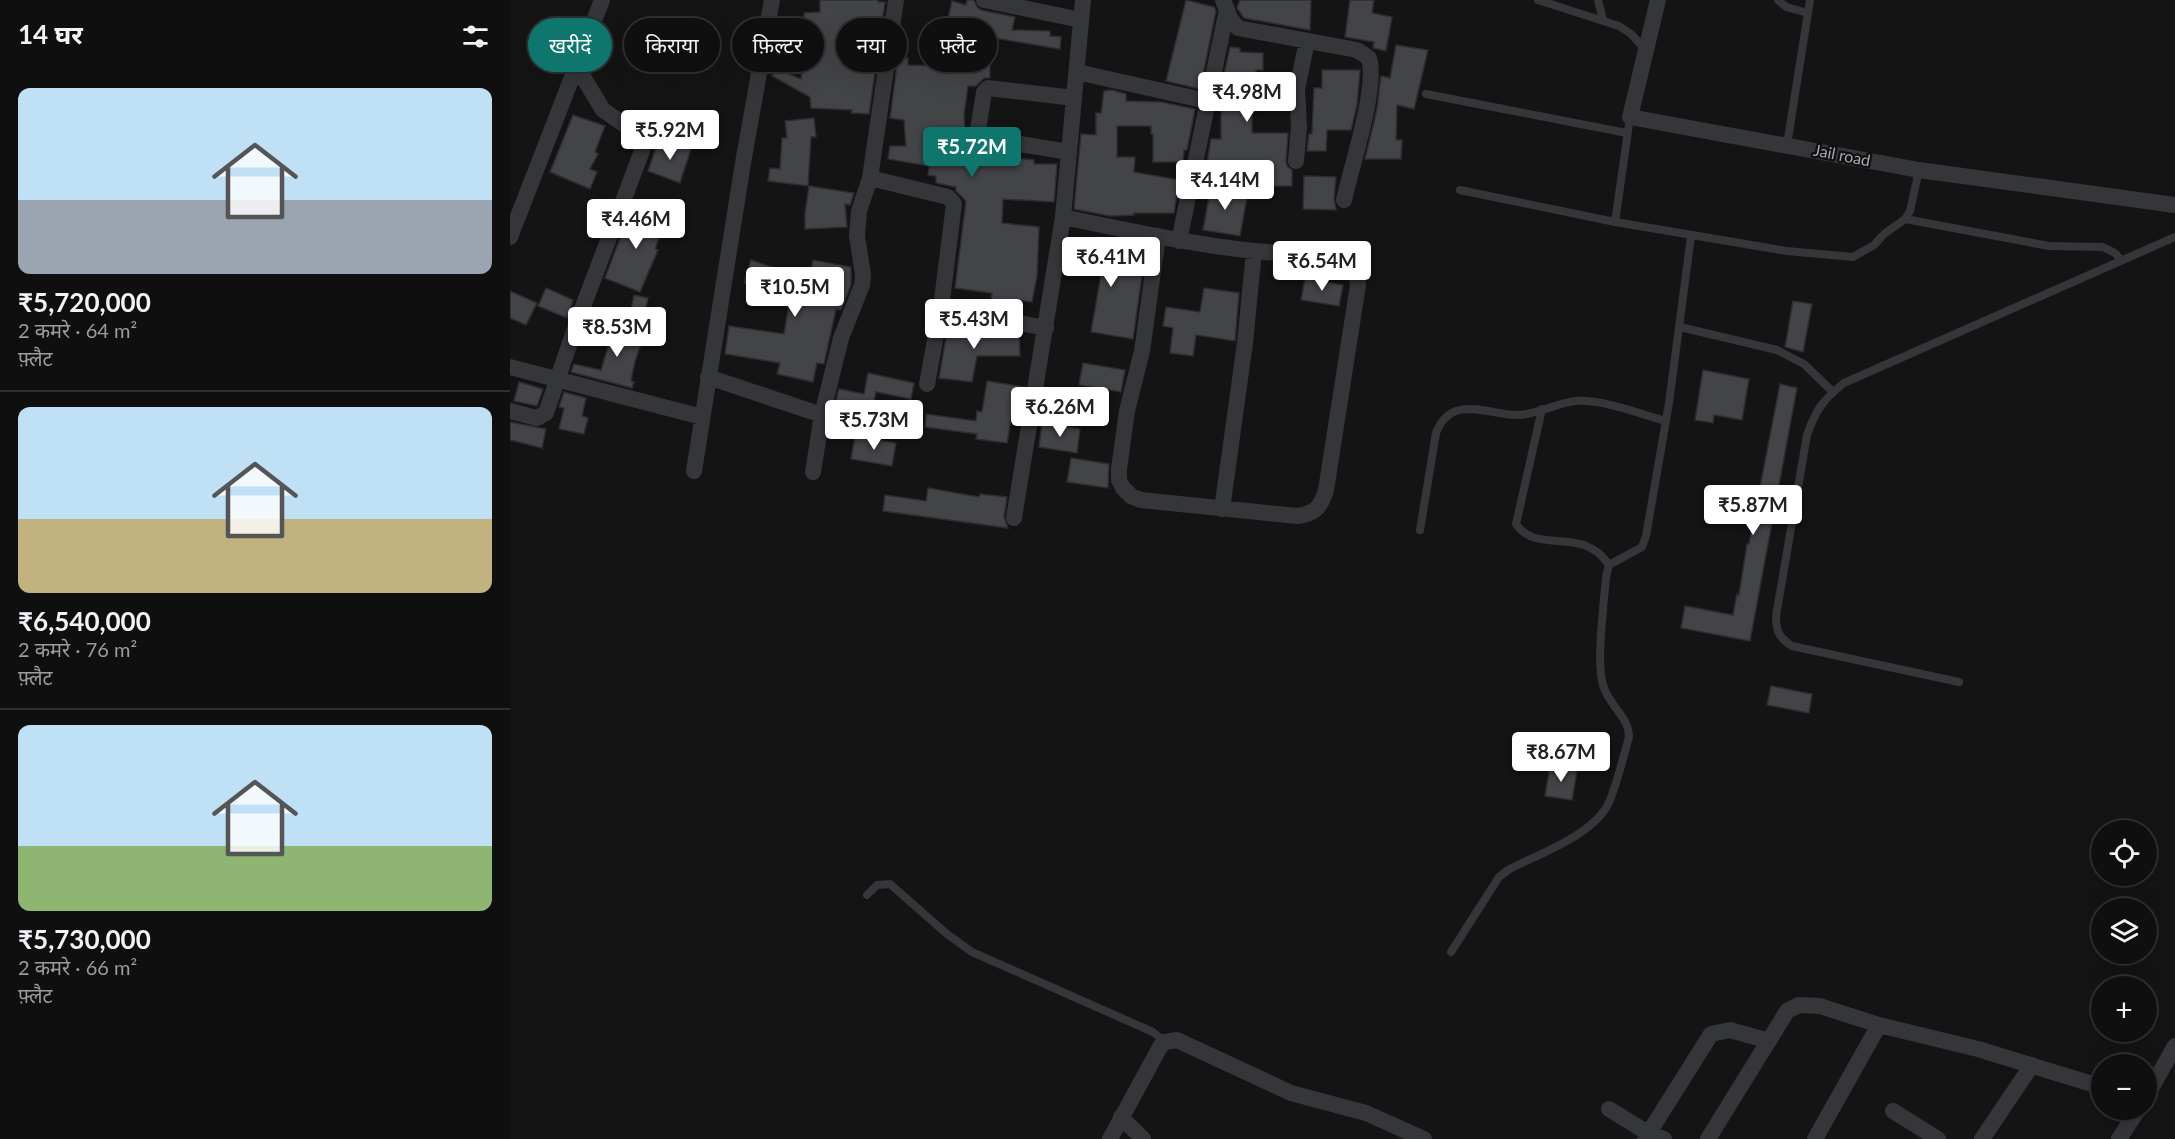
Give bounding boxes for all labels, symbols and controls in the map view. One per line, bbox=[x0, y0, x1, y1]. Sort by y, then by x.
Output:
text: 14 घर bbox=[18, 18, 83, 50]
chip: खरीदें bbox=[528, 18, 612, 72]
chip: किराया bbox=[624, 18, 720, 72]
chip: फ़िल्टर bbox=[732, 18, 824, 72]
chip: नया bbox=[836, 18, 907, 72]
chip: फ़्लैट bbox=[919, 18, 997, 72]
icon: filters bbox=[459, 20, 492, 53]
pin: ₹4.98M bbox=[1198, 72, 1296, 123]
text: ₹4.98M bbox=[1212, 79, 1282, 103]
pin: ₹5.92M bbox=[621, 110, 719, 161]
text: ₹5.92M bbox=[635, 117, 705, 141]
icon: home bbox=[201, 127, 309, 235]
pin: ₹5.72M bbox=[923, 127, 1021, 178]
text: ₹5.72M bbox=[937, 134, 1007, 158]
street label: Jail road bbox=[1812, 140, 1872, 169]
pin: ₹4.14M bbox=[1176, 160, 1274, 211]
text: ₹4.14M bbox=[1190, 167, 1260, 191]
pin: ₹4.46M bbox=[587, 199, 685, 250]
text: ₹4.46M bbox=[601, 206, 671, 230]
pin: ₹6.41M bbox=[1062, 237, 1160, 288]
pin: ₹6.54M bbox=[1273, 241, 1371, 292]
text: ₹6.41M bbox=[1076, 244, 1146, 268]
text: ₹6.54M bbox=[1287, 248, 1357, 272]
pin: ₹10.5M bbox=[746, 267, 844, 318]
text: ₹10.5M bbox=[760, 274, 830, 298]
text: ₹5,720,000 bbox=[18, 286, 151, 318]
pin: ₹5.43M bbox=[925, 299, 1023, 350]
text: ₹5.43M bbox=[939, 306, 1009, 330]
pin: ₹8.53M bbox=[568, 307, 666, 358]
text: ₹8.53M bbox=[582, 314, 652, 338]
text: 2 कमरे · 64 m² bbox=[18, 318, 137, 342]
text: फ़्लैट bbox=[18, 346, 53, 370]
pin: ₹6.26M bbox=[1011, 387, 1109, 438]
text: ₹6.26M bbox=[1025, 394, 1095, 418]
pin: ₹5.73M bbox=[825, 400, 923, 451]
text: ₹5.73M bbox=[839, 407, 909, 431]
icon: home bbox=[201, 446, 309, 554]
pin: ₹5.87M bbox=[1704, 485, 1802, 536]
text: ₹5.87M bbox=[1718, 492, 1788, 516]
text: ₹6,540,000 bbox=[18, 605, 151, 637]
text: 2 कमरे · 76 m² bbox=[18, 637, 137, 661]
text: फ़्लैट bbox=[18, 665, 53, 689]
pin: ₹8.67M bbox=[1512, 732, 1610, 783]
text: ₹8.67M bbox=[1526, 739, 1596, 763]
icon: home bbox=[201, 764, 309, 872]
map controls bbox=[2091, 820, 2157, 1120]
button: locate bbox=[2091, 820, 2157, 886]
button: layers bbox=[2091, 898, 2157, 964]
text: ₹5,730,000 bbox=[18, 923, 151, 955]
text: 2 कमरे · 66 m² bbox=[18, 955, 137, 979]
button: + bbox=[2091, 976, 2157, 1042]
text: फ़्लैट bbox=[18, 983, 53, 1007]
button: − bbox=[2091, 1054, 2157, 1120]

